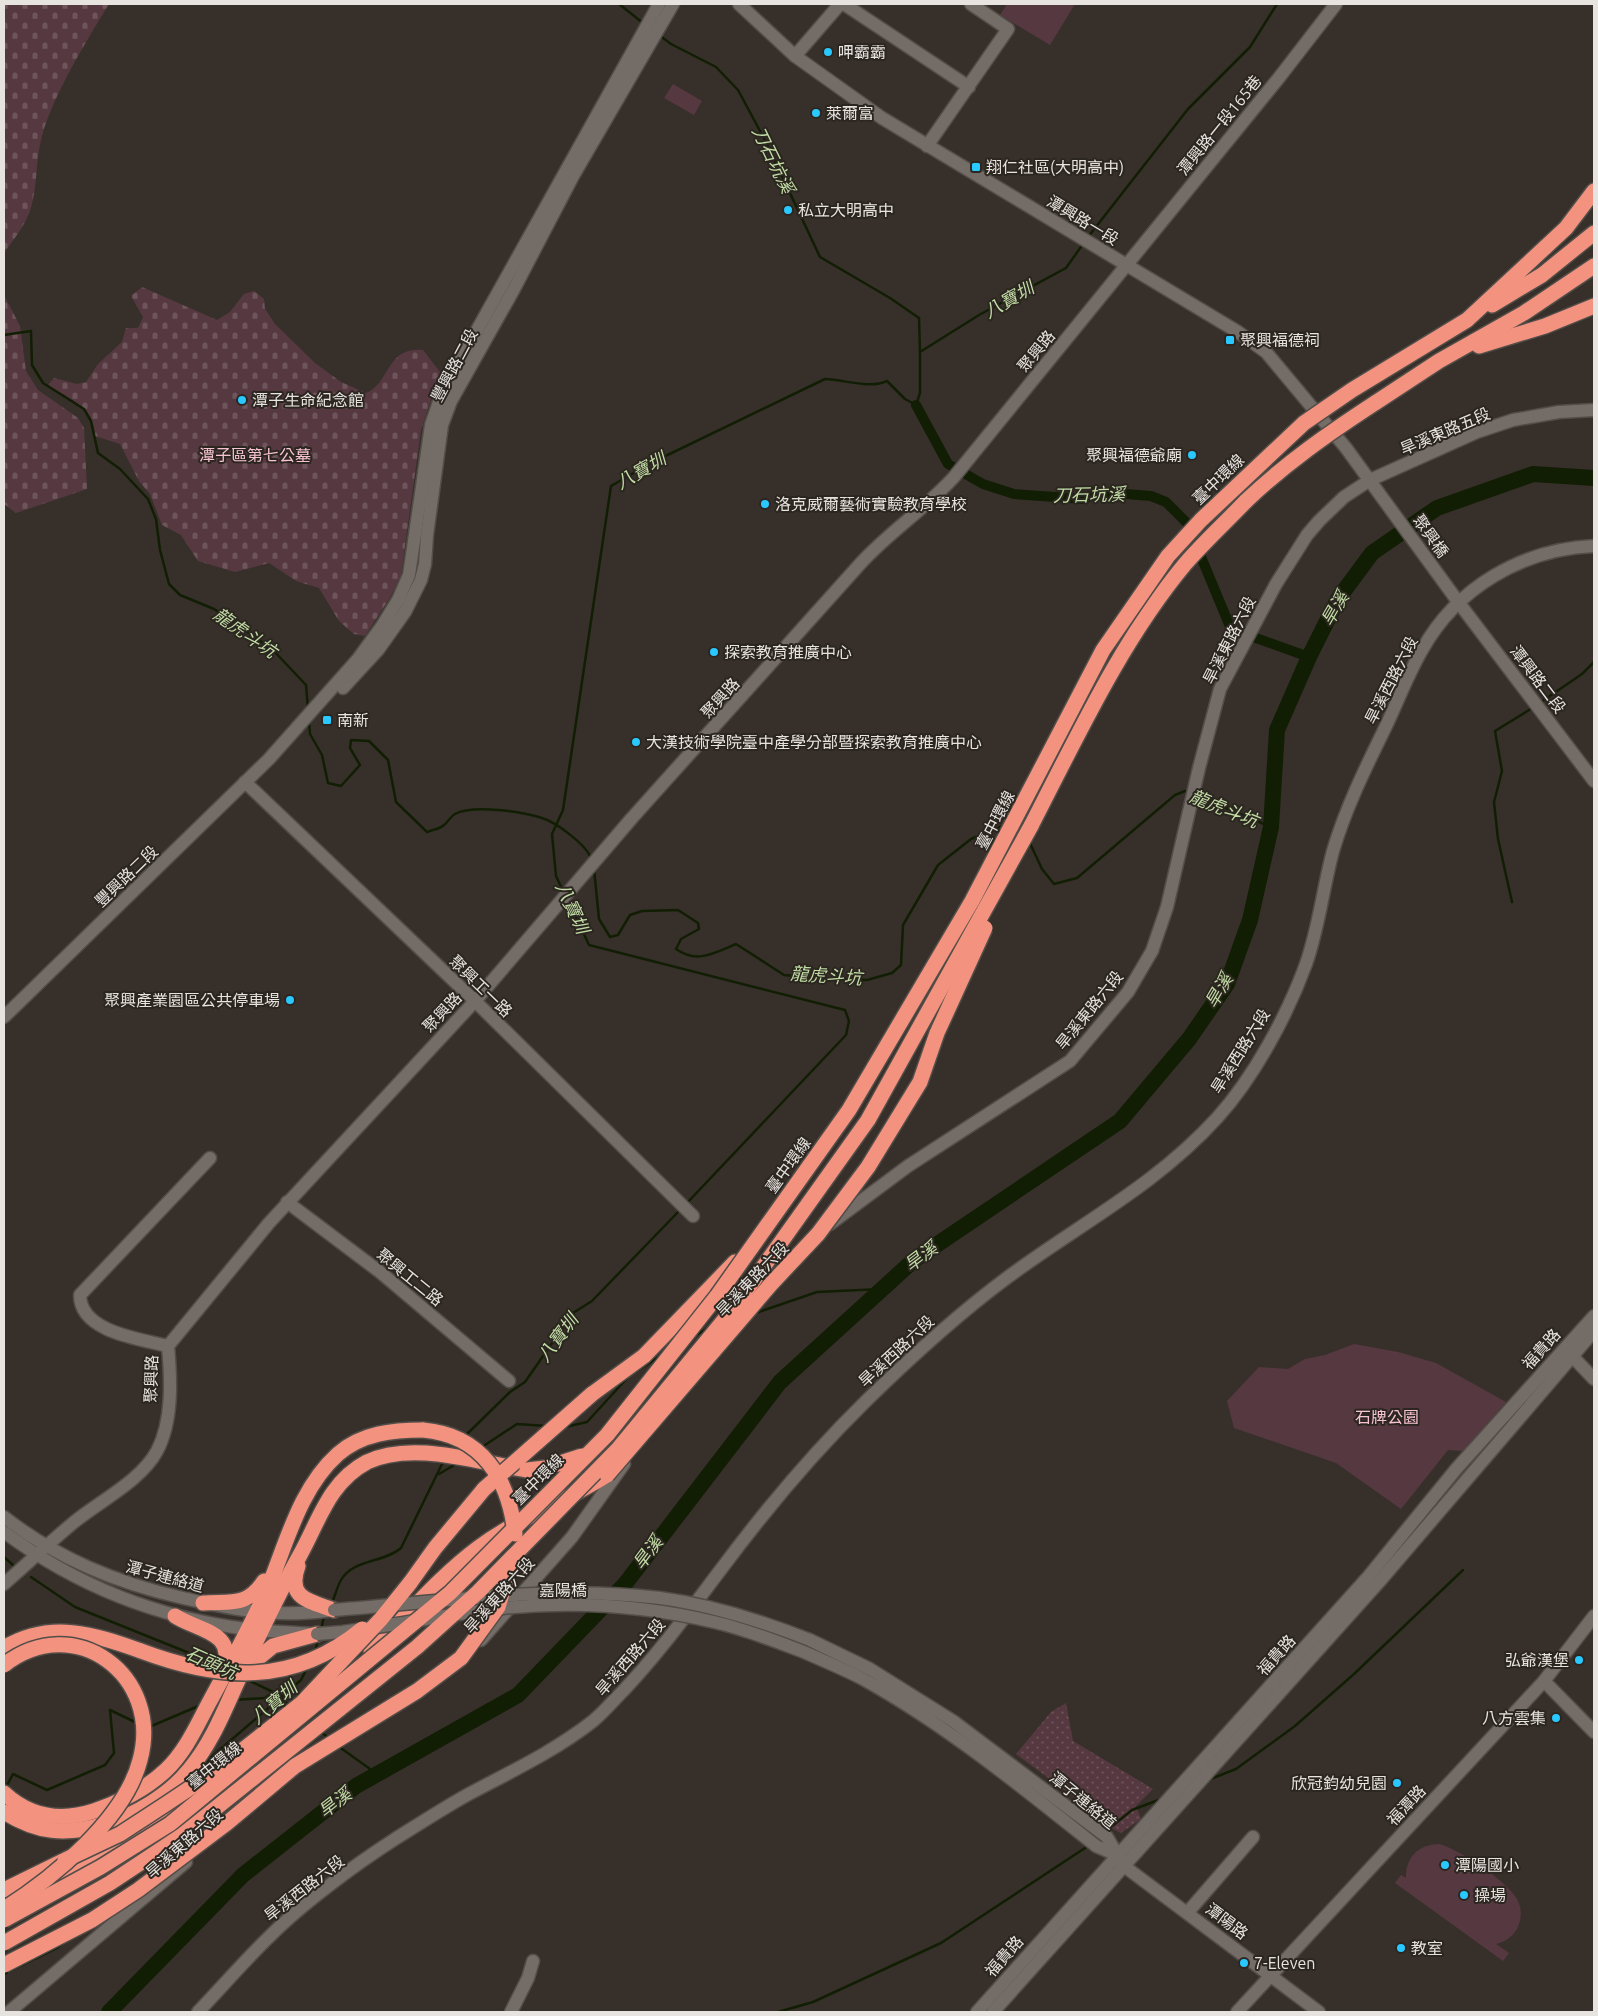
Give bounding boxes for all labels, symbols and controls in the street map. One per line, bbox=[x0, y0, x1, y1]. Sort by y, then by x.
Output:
place label: 呷霸霸 bbox=[838, 43, 886, 61]
marker: 呷霸霸 bbox=[822, 46, 834, 58]
street label: 潭興路一段165巷 bbox=[1173, 72, 1265, 178]
place label: 萊爾富 bbox=[826, 104, 874, 122]
marker: 萊爾富 bbox=[810, 107, 822, 119]
water label: 刀石坑溪 bbox=[749, 123, 800, 199]
place label: 翔仁社區(大明高中) bbox=[986, 158, 1124, 177]
marker: 翔仁社區(大明高中) bbox=[970, 161, 982, 173]
street label: 潭興路一段 bbox=[1044, 192, 1122, 248]
place label: 私立大明高中 bbox=[798, 201, 894, 219]
marker: 私立大明高中 bbox=[782, 204, 794, 216]
water label: 八寶圳 bbox=[980, 275, 1039, 321]
street label: 豐興路二段 bbox=[427, 325, 481, 405]
street label: 聚興路 bbox=[1014, 327, 1058, 375]
place label: 聚興福德祠 bbox=[1240, 331, 1320, 349]
marker: 聚興福德祠 bbox=[1224, 334, 1236, 346]
place label: 潭子生命紀念館 bbox=[252, 391, 364, 409]
marker: 潭子生命紀念館 bbox=[236, 394, 248, 406]
street label: 旱溪東路五段 bbox=[1397, 404, 1493, 458]
park label: 潭子區第七公墓 bbox=[199, 446, 311, 464]
water label: 八寶圳 bbox=[612, 446, 671, 492]
place label: 聚興福德爺廟 bbox=[1086, 446, 1182, 464]
marker: 聚興福德爺廟 bbox=[1186, 449, 1198, 461]
street label: 臺中環線 bbox=[1189, 450, 1247, 508]
water label: 刀石坑溪 bbox=[1053, 483, 1128, 505]
place label: 洛克威爾藝術實驗教育學校 bbox=[775, 495, 967, 513]
marker: 洛克威爾藝術實驗教育學校 bbox=[759, 498, 771, 510]
street label: 聚興橋 bbox=[1410, 511, 1452, 561]
water label: 旱溪 bbox=[1316, 585, 1353, 629]
street label: 旱溪東路六段 bbox=[1199, 593, 1259, 687]
water label: 龍虎斗坑 bbox=[210, 603, 283, 663]
street label: 旱溪西路六段 bbox=[1361, 633, 1421, 727]
street label: 潭興路二段 bbox=[1507, 642, 1569, 716]
place label: 探索教育推廣中心 bbox=[724, 643, 852, 661]
marker: 探索教育推廣中心 bbox=[708, 646, 720, 658]
street label: 聚興路 bbox=[697, 674, 743, 722]
place label: 南新 bbox=[337, 711, 369, 729]
marker: 南新 bbox=[321, 714, 333, 726]
place label: 大漢技術學院臺中產學分部暨探索教育推廣中心 bbox=[646, 733, 982, 751]
marker: 大漢技術學院臺中產學分部暨探索教育推廣中心 bbox=[630, 736, 642, 748]
water label: 龍虎斗坑 bbox=[1187, 785, 1264, 832]
street label: 臺中環線 bbox=[972, 788, 1018, 852]
street label: 豐興路二段 bbox=[91, 842, 161, 910]
water label: 八寶圳 bbox=[552, 879, 595, 939]
street label: 聚興工一路 bbox=[446, 952, 516, 1020]
water label: 龍虎斗坑 bbox=[789, 963, 866, 988]
street label: 旱溪東路六段 bbox=[1052, 967, 1126, 1053]
water label: 旱溪 bbox=[1200, 967, 1237, 1011]
street label: 聚興路 bbox=[419, 988, 465, 1036]
place label: 聚興產業園區公共停車場 bbox=[104, 991, 280, 1009]
marker: 聚興產業園區公共停車場 bbox=[284, 994, 296, 1006]
street label: 旱溪西路六段 bbox=[1207, 1006, 1273, 1096]
street label: 臺中環線 bbox=[762, 1134, 814, 1196]
water label: 旱溪 bbox=[900, 1236, 943, 1275]
street label: 旱溪東路六段 bbox=[712, 1238, 792, 1320]
street label: 聚興工二路 bbox=[373, 1245, 447, 1309]
water label: 八寶圳 bbox=[533, 1307, 583, 1365]
street label: 旱溪西路六段 bbox=[855, 1312, 937, 1390]
street label: 福貴路 bbox=[1518, 1325, 1564, 1373]
street label: 聚興路 bbox=[142, 1355, 160, 1403]
park label: 石牌公園 bbox=[1355, 1408, 1419, 1426]
street label: 臺中環線 bbox=[509, 1450, 567, 1508]
water label: 旱溪 bbox=[628, 1530, 668, 1573]
street label: 旱溪東路六段 bbox=[460, 1553, 538, 1637]
street label: 潭子連絡道 bbox=[124, 1557, 206, 1595]
street label: 嘉陽橋 bbox=[539, 1581, 587, 1599]
street label: 旱溪西路六段 bbox=[592, 1615, 668, 1699]
street label: 福貴路 bbox=[1253, 1631, 1299, 1679]
water label: 石頭坑 bbox=[183, 1642, 243, 1683]
place label: 弘爺漢堡 bbox=[1505, 1651, 1569, 1669]
marker: 弘爺漢堡 bbox=[1573, 1654, 1585, 1666]
water label: 八寶圳 bbox=[246, 1675, 303, 1727]
place label: 八方雲集 bbox=[1482, 1709, 1546, 1727]
marker: 八方雲集 bbox=[1550, 1712, 1562, 1724]
street label: 臺中環線 bbox=[183, 1738, 245, 1792]
street label: 潭子連絡道 bbox=[1046, 1768, 1120, 1832]
place label: 欣冠鈞幼兒園 bbox=[1291, 1774, 1387, 1792]
marker: 欣冠鈞幼兒園 bbox=[1391, 1777, 1403, 1789]
water label: 旱溪 bbox=[314, 1781, 357, 1821]
street label: 福潭路 bbox=[1383, 1781, 1429, 1829]
street label: 旱溪東路六段 bbox=[142, 1805, 226, 1881]
street label: 旱溪西路六段 bbox=[261, 1851, 347, 1925]
place label: 潭陽國小 bbox=[1455, 1856, 1519, 1874]
marker: 潭陽國小 bbox=[1439, 1859, 1451, 1871]
place label: 操場 bbox=[1474, 1886, 1506, 1904]
marker: 操場 bbox=[1458, 1889, 1470, 1901]
street label: 潭陽路 bbox=[1202, 1899, 1252, 1943]
street label: 福貴路 bbox=[981, 1932, 1027, 1980]
place label: 教室 bbox=[1411, 1939, 1443, 1957]
marker: 教室 bbox=[1395, 1942, 1407, 1954]
place label: 7-Eleven bbox=[1254, 1954, 1315, 1972]
marker: 7-Eleven bbox=[1238, 1957, 1250, 1969]

